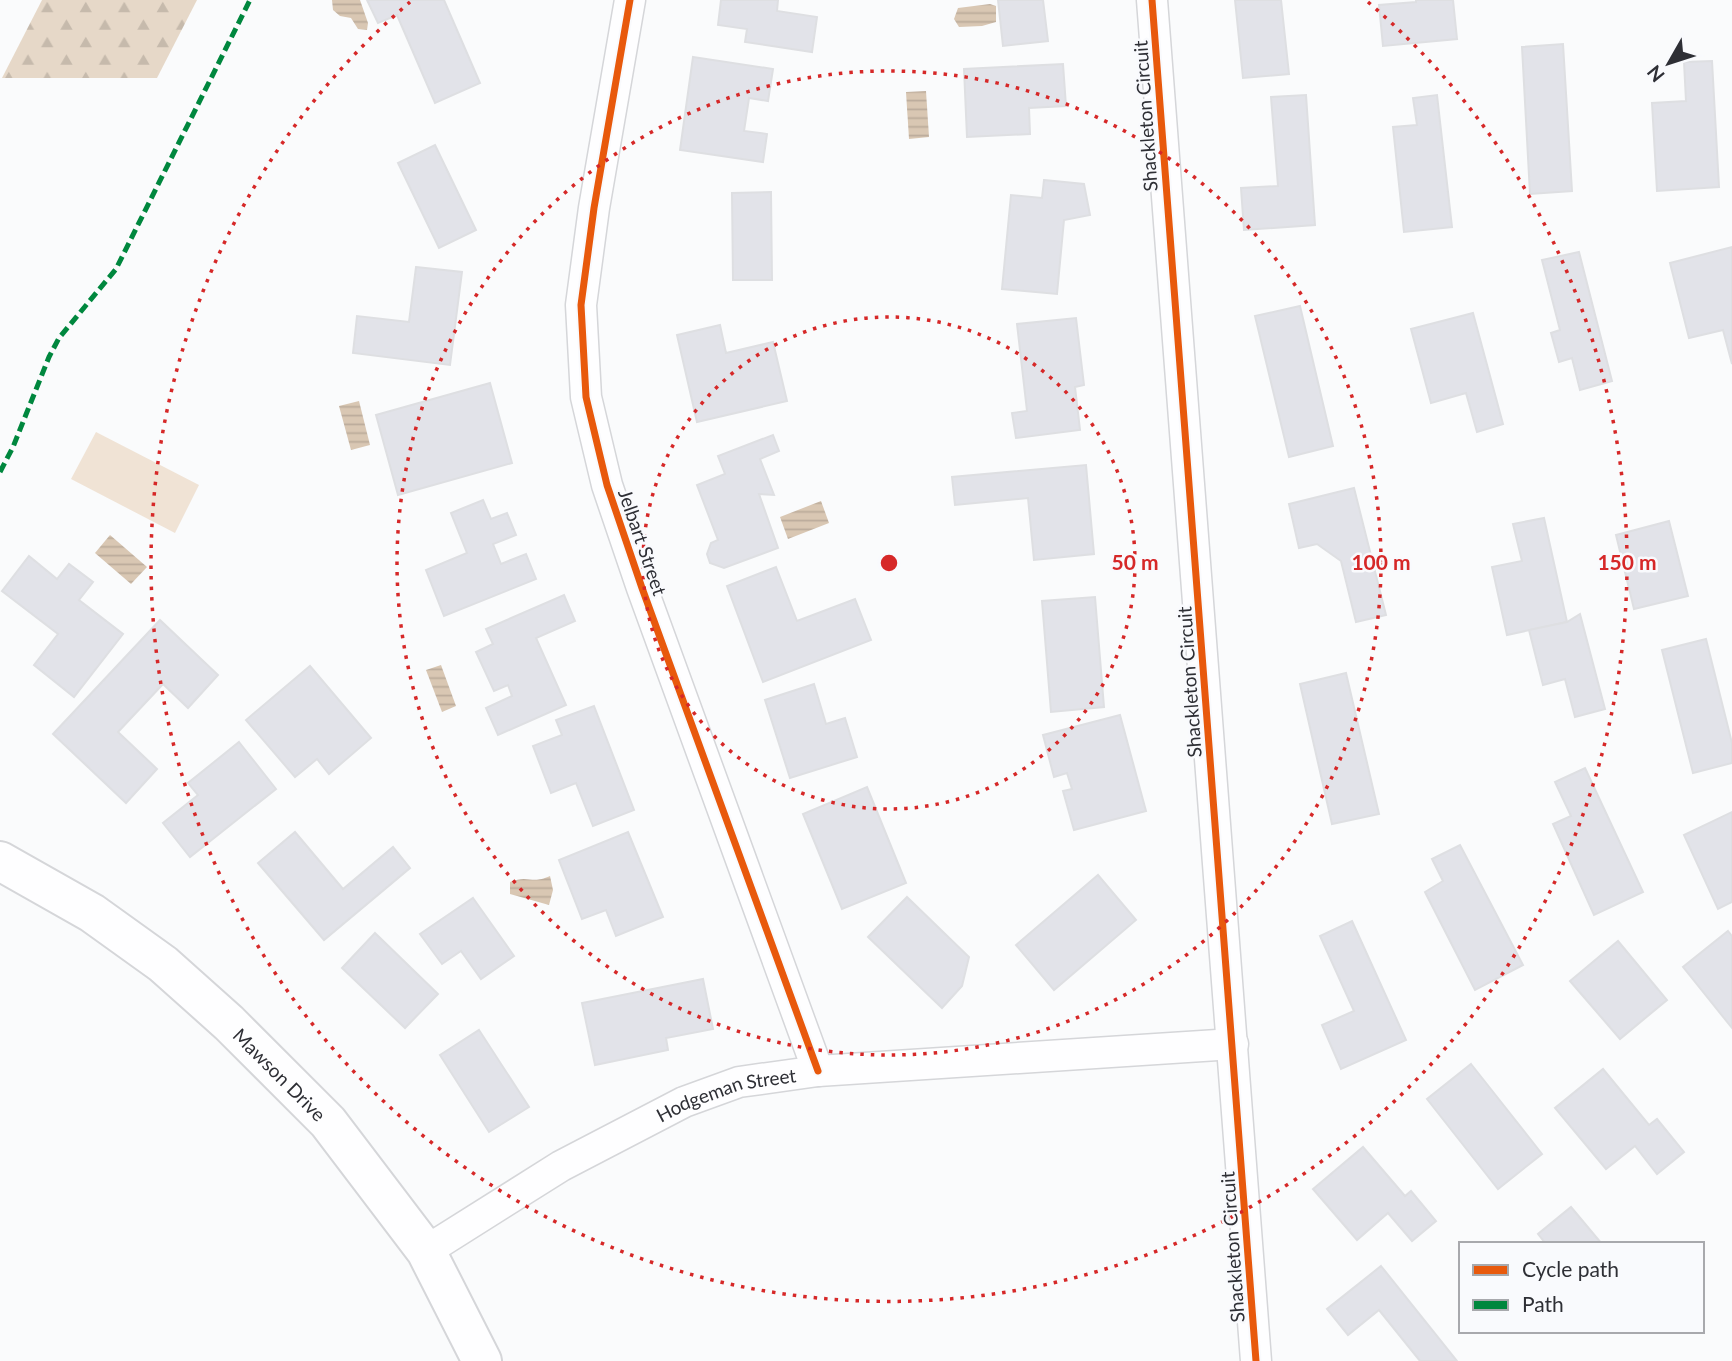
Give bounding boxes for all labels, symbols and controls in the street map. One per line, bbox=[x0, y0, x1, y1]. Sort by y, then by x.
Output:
north arrow bbox=[1634, 28, 1704, 98]
street label: Shackleton Circuit bbox=[1128, 40, 1162, 192]
text: N bbox=[1642, 61, 1669, 87]
street label: Jelbart Street bbox=[614, 486, 672, 598]
text: 50 m bbox=[1111, 549, 1159, 574]
text: 100 m bbox=[1351, 549, 1411, 574]
text: 150 m bbox=[1597, 549, 1657, 574]
centre of rings bbox=[877, 551, 901, 575]
street label: Shackleton Circuit bbox=[1172, 606, 1206, 758]
street label: Mawson Drive bbox=[229, 1023, 331, 1125]
street label: Hodgeman Street bbox=[652, 1063, 798, 1126]
street label: Shackleton Circuit bbox=[1215, 1171, 1249, 1323]
legend bbox=[1459, 1242, 1704, 1333]
text: Cycle path bbox=[1522, 1256, 1619, 1281]
text: Path bbox=[1522, 1291, 1564, 1316]

